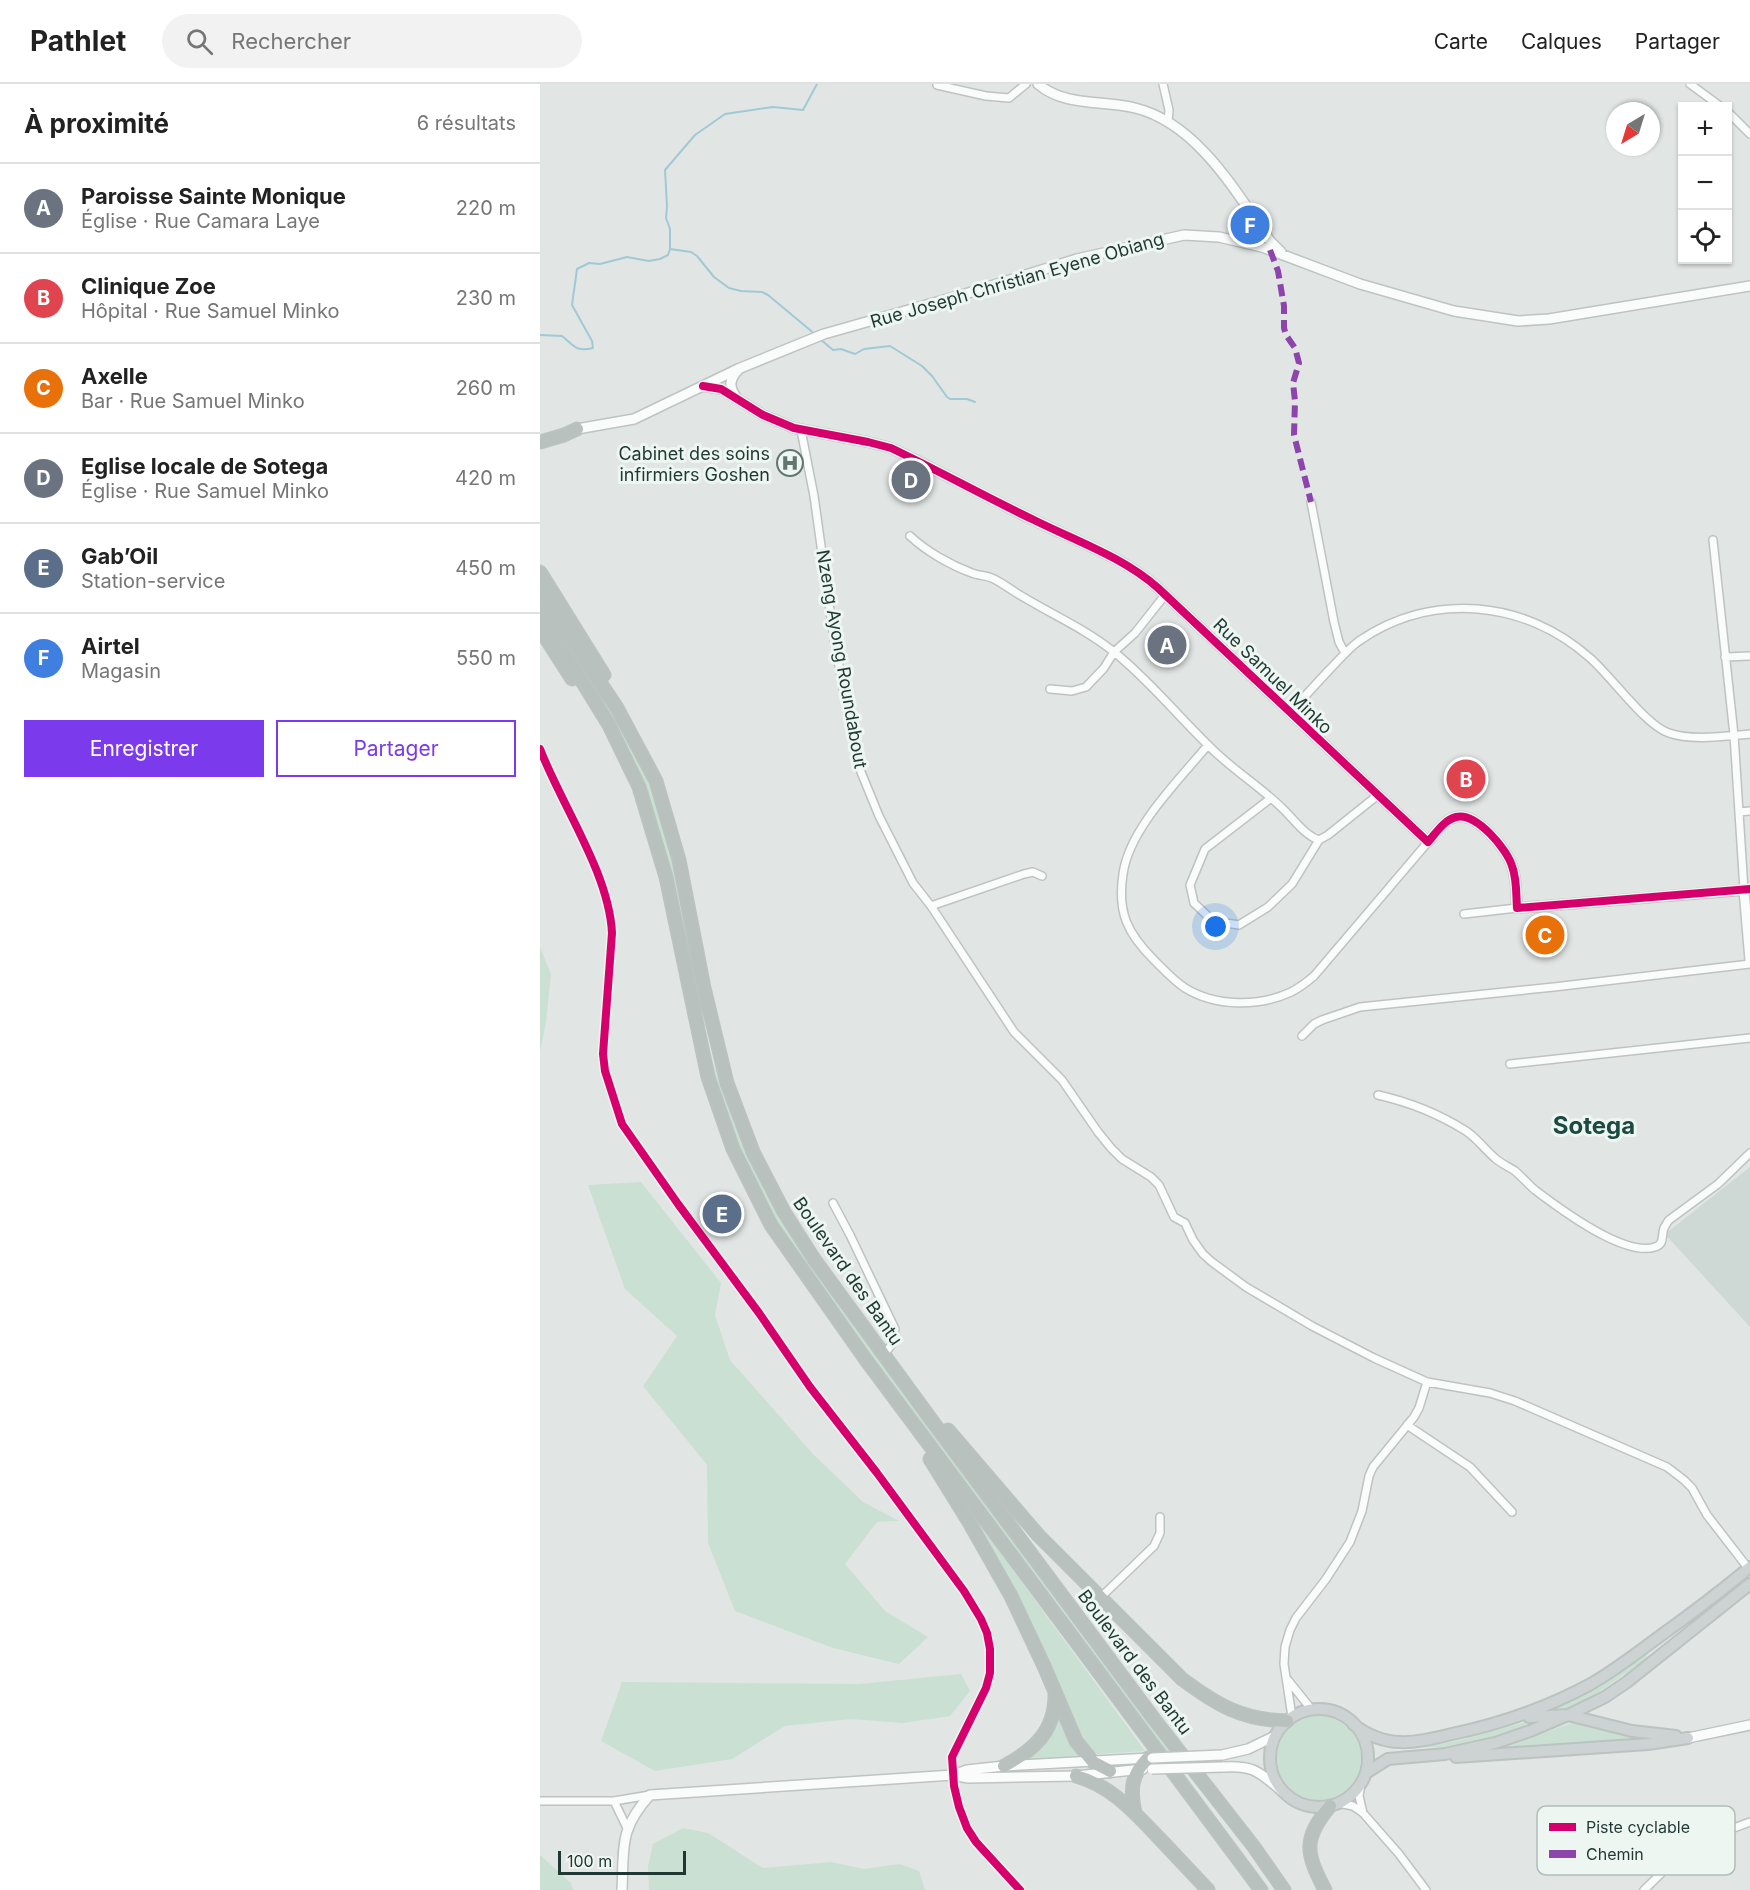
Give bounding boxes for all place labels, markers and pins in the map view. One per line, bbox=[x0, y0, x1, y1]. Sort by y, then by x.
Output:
pin: F bbox=[1230, 202, 1270, 248]
place label: Cabinet des soins infirmiers Goshen bbox=[618, 443, 770, 485]
hospital icon: Cabinet des soins infirmiers Goshen bbox=[775, 448, 805, 478]
pin: D bbox=[892, 458, 931, 502]
pin: A bbox=[1148, 622, 1186, 668]
pin: B bbox=[1446, 756, 1486, 802]
pin: C bbox=[1526, 912, 1564, 958]
pin: E bbox=[702, 1192, 741, 1236]

